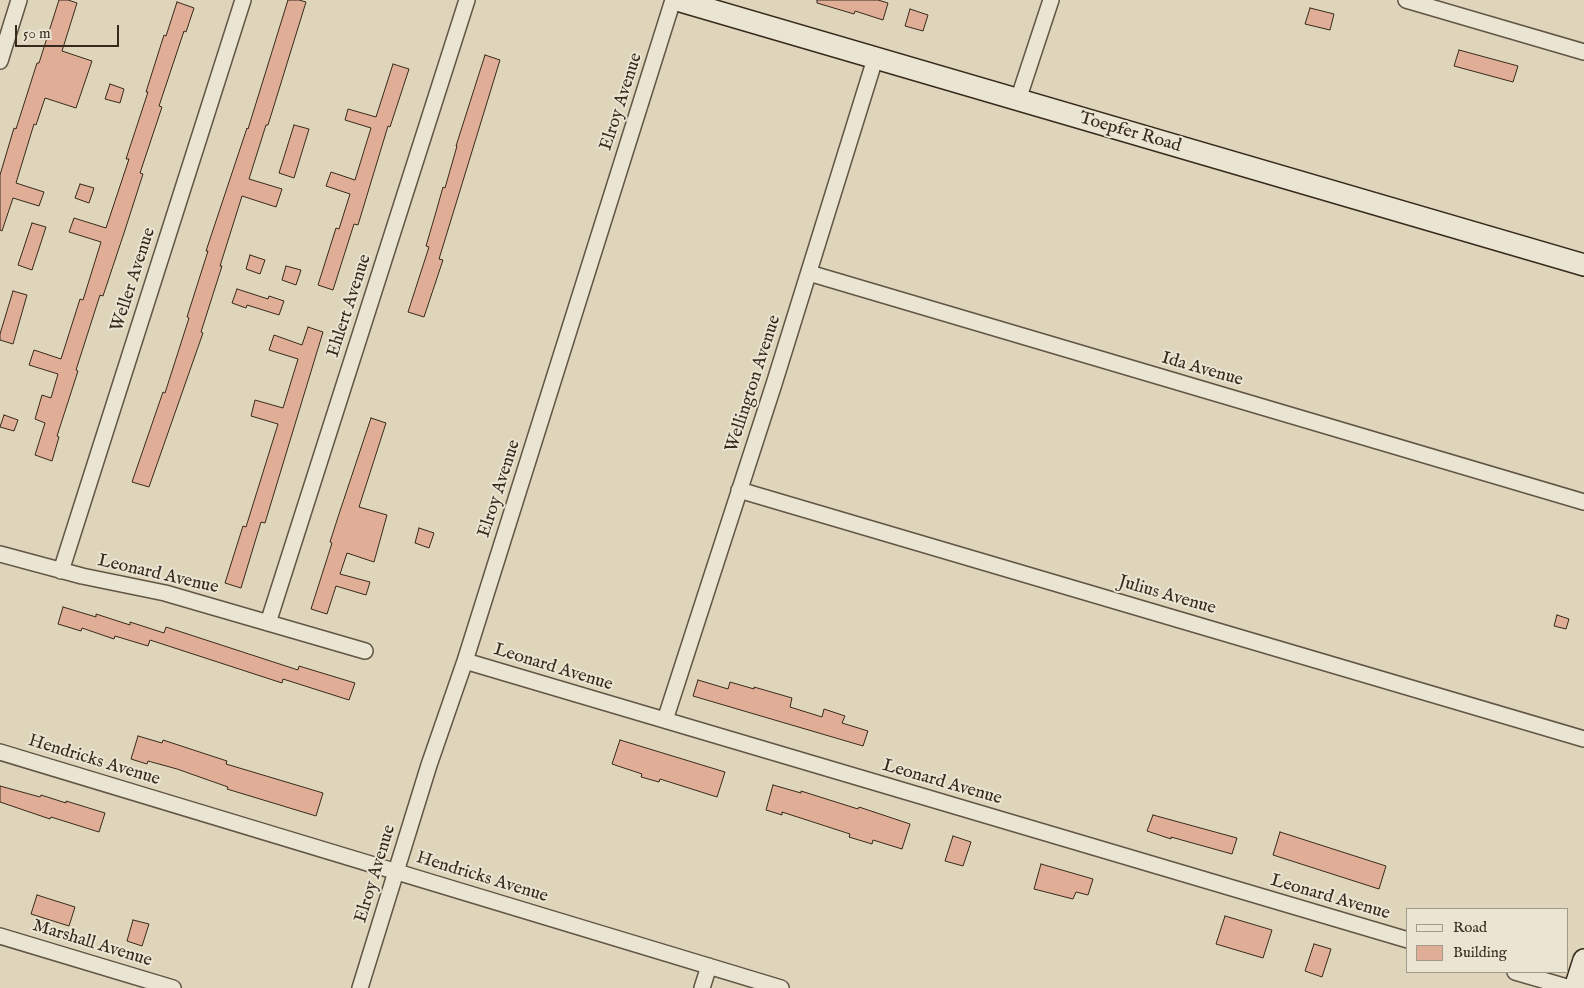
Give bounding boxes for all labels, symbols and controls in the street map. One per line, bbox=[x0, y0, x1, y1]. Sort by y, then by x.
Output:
scale bar bbox=[18, 15, 121, 47]
text: 50 m bbox=[23, 24, 51, 43]
street label: Elroy Avenue bbox=[596, 50, 648, 154]
street label: Toepfer Road bbox=[1077, 108, 1183, 158]
street label: Weller Avenue bbox=[107, 225, 161, 335]
street label: Ehlert Avenue bbox=[323, 252, 377, 360]
street label: Wellington Avenue bbox=[722, 313, 786, 455]
street label: Ida Avenue bbox=[1159, 348, 1245, 392]
street label: Elroy Avenue bbox=[474, 437, 526, 541]
street label: Leonard Avenue bbox=[95, 551, 221, 599]
street label: Julius Avenue bbox=[1116, 572, 1218, 620]
street label: Leonard Avenue bbox=[491, 640, 615, 696]
street label: Hendricks Avenue bbox=[26, 731, 162, 791]
street label: Leonard Avenue bbox=[880, 756, 1004, 810]
street label: Elroy Avenue bbox=[351, 822, 401, 926]
street label: Hendricks Avenue bbox=[414, 848, 550, 908]
street label: Leonard Avenue bbox=[1268, 871, 1392, 925]
legend bbox=[1406, 908, 1569, 973]
street label: Marshall Avenue bbox=[30, 916, 154, 972]
text: Road bbox=[1453, 918, 1487, 937]
text: Building bbox=[1453, 943, 1507, 962]

